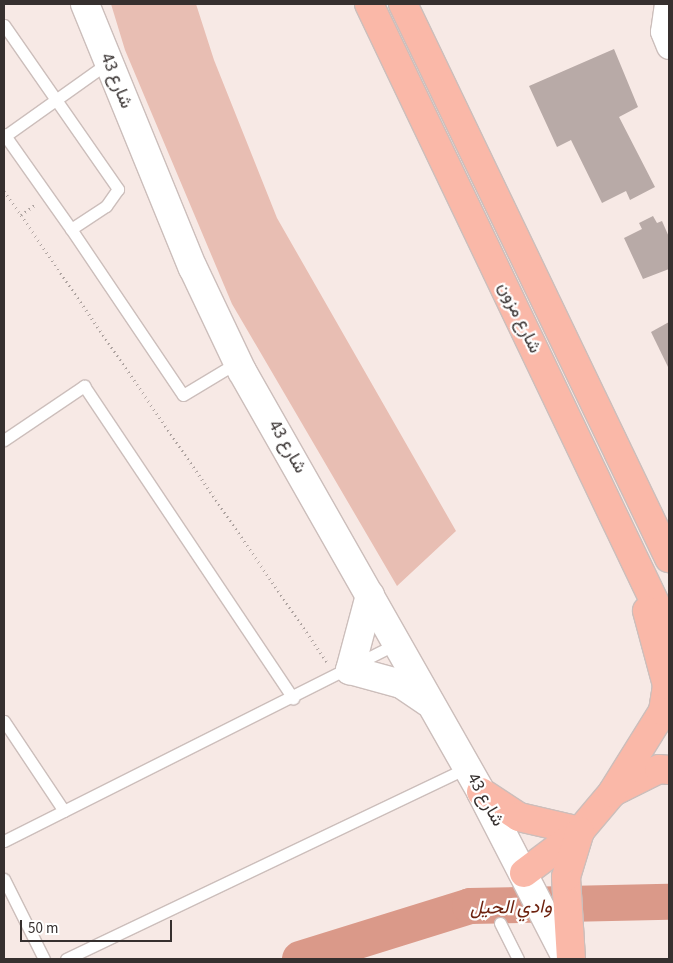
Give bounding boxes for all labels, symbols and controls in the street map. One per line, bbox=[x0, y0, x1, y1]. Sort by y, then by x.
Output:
street label: شارع 43 bbox=[95, 50, 137, 112]
street label: شارع مزون bbox=[493, 279, 545, 357]
street label: شارع 43 bbox=[263, 417, 311, 477]
street label: شارع 43 bbox=[462, 770, 508, 830]
water label: وادي الحيل bbox=[470, 896, 552, 920]
scale bar bbox=[22, 910, 175, 942]
text: 50 m bbox=[28, 918, 58, 939]

